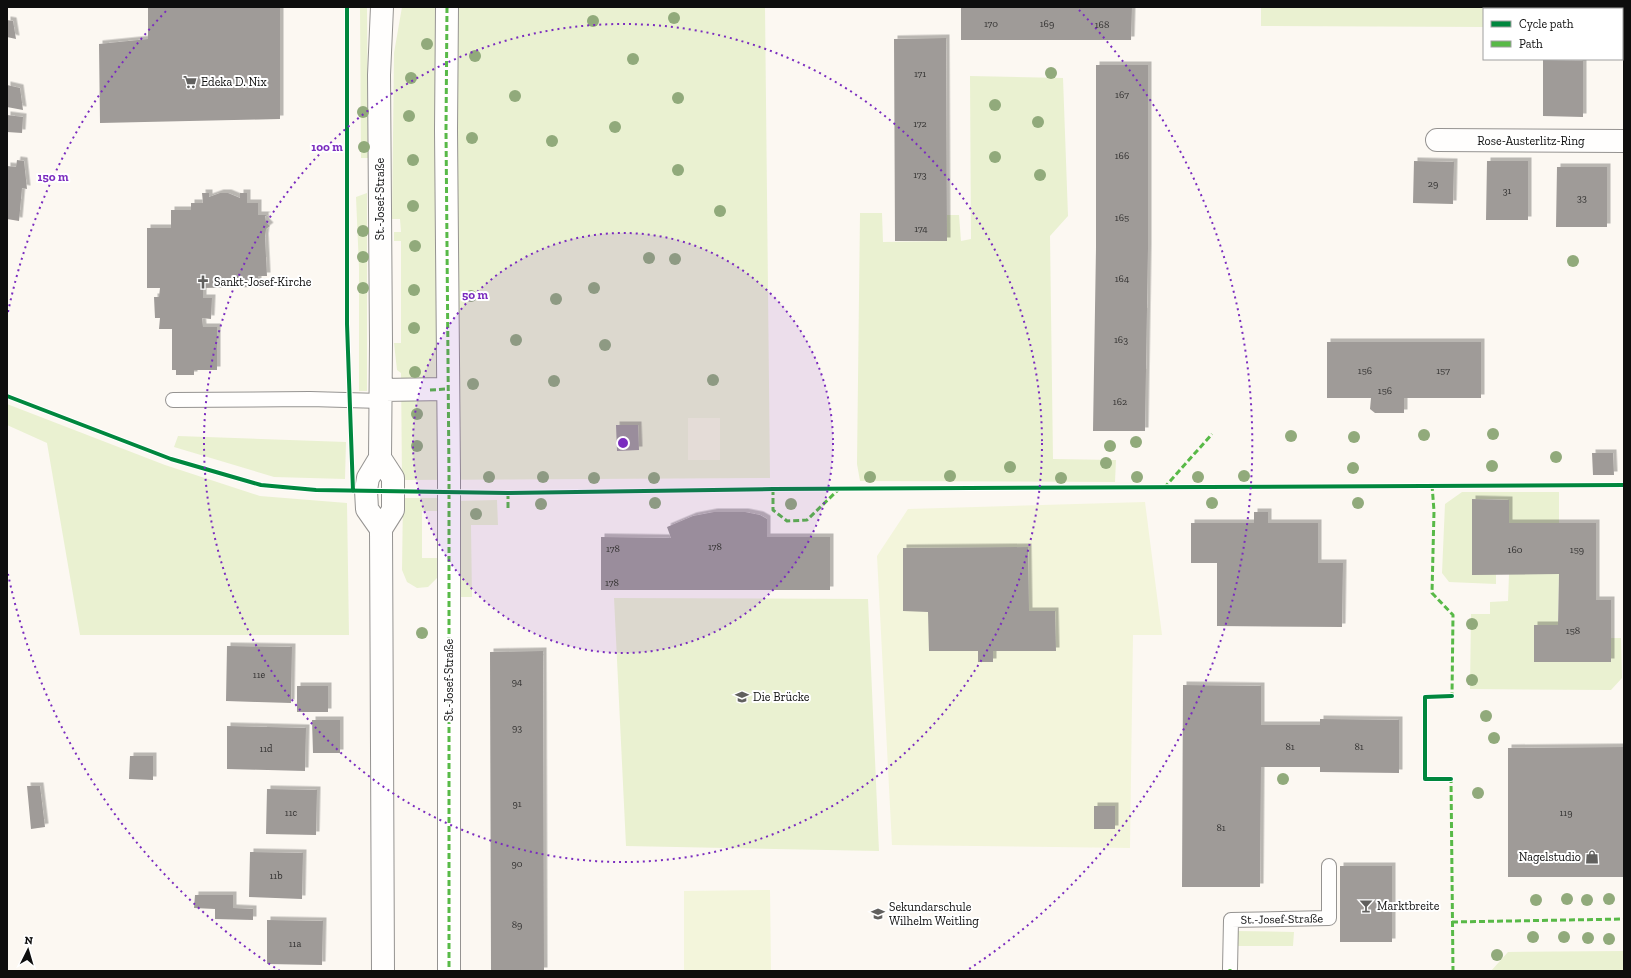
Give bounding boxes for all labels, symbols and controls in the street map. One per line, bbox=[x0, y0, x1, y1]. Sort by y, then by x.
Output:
legend bbox=[1483, 8, 1623, 60]
text: Cycle path bbox=[1519, 17, 1574, 31]
house number: 170 bbox=[984, 18, 998, 30]
house number: 169 bbox=[1040, 18, 1054, 30]
house number: 168 bbox=[1095, 19, 1109, 31]
text: Path bbox=[1519, 37, 1543, 51]
house number: 171 bbox=[914, 68, 926, 80]
supermarket icon: Edeka D. Nix bbox=[182, 74, 198, 90]
place label: Edeka D. Nix bbox=[201, 75, 267, 89]
house number: 167 bbox=[1115, 89, 1129, 101]
house number: 172 bbox=[913, 118, 927, 130]
street label: Rose-Austerlitz-Ring bbox=[1477, 134, 1585, 148]
text: 100 m bbox=[311, 140, 343, 154]
house number: 166 bbox=[1115, 150, 1129, 162]
street label: St.-Josef-Straße bbox=[373, 157, 387, 240]
house number: 173 bbox=[913, 169, 927, 181]
text: 150 m bbox=[38, 170, 69, 184]
house number: 29 bbox=[1428, 178, 1438, 190]
house number: 31 bbox=[1503, 185, 1512, 197]
house number: 33 bbox=[1577, 192, 1587, 204]
house number: 165 bbox=[1115, 212, 1129, 224]
house number: 174 bbox=[914, 223, 928, 235]
house number: 164 bbox=[1115, 273, 1130, 285]
church icon: Sankt-Josef-Kirche bbox=[195, 274, 211, 290]
place label: Sankt-Josef-Kirche bbox=[214, 275, 312, 289]
text: 50 m bbox=[462, 288, 488, 302]
house number: 163 bbox=[1114, 334, 1128, 346]
house number: 156 bbox=[1358, 365, 1372, 377]
house number: 157 bbox=[1436, 365, 1450, 377]
house number: 156 bbox=[1378, 385, 1392, 397]
house number: 162 bbox=[1113, 396, 1127, 408]
centre of rings bbox=[616, 436, 630, 450]
house number: 178 bbox=[708, 541, 722, 553]
house number: 178 bbox=[606, 543, 620, 555]
house number: 160 bbox=[1508, 544, 1523, 556]
house number: 159 bbox=[1570, 544, 1584, 556]
house number: 178 bbox=[605, 577, 619, 589]
house number: 158 bbox=[1566, 625, 1580, 637]
street label: St.-Josef-Straße bbox=[442, 638, 456, 721]
house number: 11e bbox=[253, 669, 265, 681]
house number: 94 bbox=[512, 676, 523, 688]
school or university icon: Die Brücke bbox=[734, 689, 750, 705]
place label: Die Brücke bbox=[753, 690, 810, 704]
house number: 93 bbox=[512, 722, 522, 734]
house number: 81 bbox=[1285, 741, 1295, 753]
house number: 81 bbox=[1354, 741, 1364, 753]
house number: 11d bbox=[259, 743, 273, 755]
house number: 91 bbox=[512, 798, 522, 810]
house number: 11c bbox=[285, 807, 298, 819]
house number: 119 bbox=[1559, 807, 1573, 819]
house number: 81 bbox=[1216, 822, 1226, 834]
shop icon: Nagelstudio bbox=[1584, 849, 1600, 865]
place label: Nagelstudio bbox=[1519, 850, 1581, 864]
house number: 90 bbox=[511, 858, 523, 870]
house number: 11b bbox=[269, 870, 283, 882]
bar icon: Marktbreite bbox=[1358, 898, 1374, 914]
place label: Marktbreite bbox=[1377, 899, 1440, 913]
place label: Sekundarschule Wilhelm Weitling bbox=[889, 900, 979, 928]
school or university icon: Sekundarschule Wilhelm Weitling bbox=[870, 906, 886, 922]
street label: St.-Josef-Straße bbox=[1241, 911, 1324, 927]
house number: 89 bbox=[512, 919, 522, 931]
north arrow bbox=[8, 930, 48, 970]
text: N bbox=[24, 934, 34, 947]
house number: 11a bbox=[289, 938, 301, 950]

